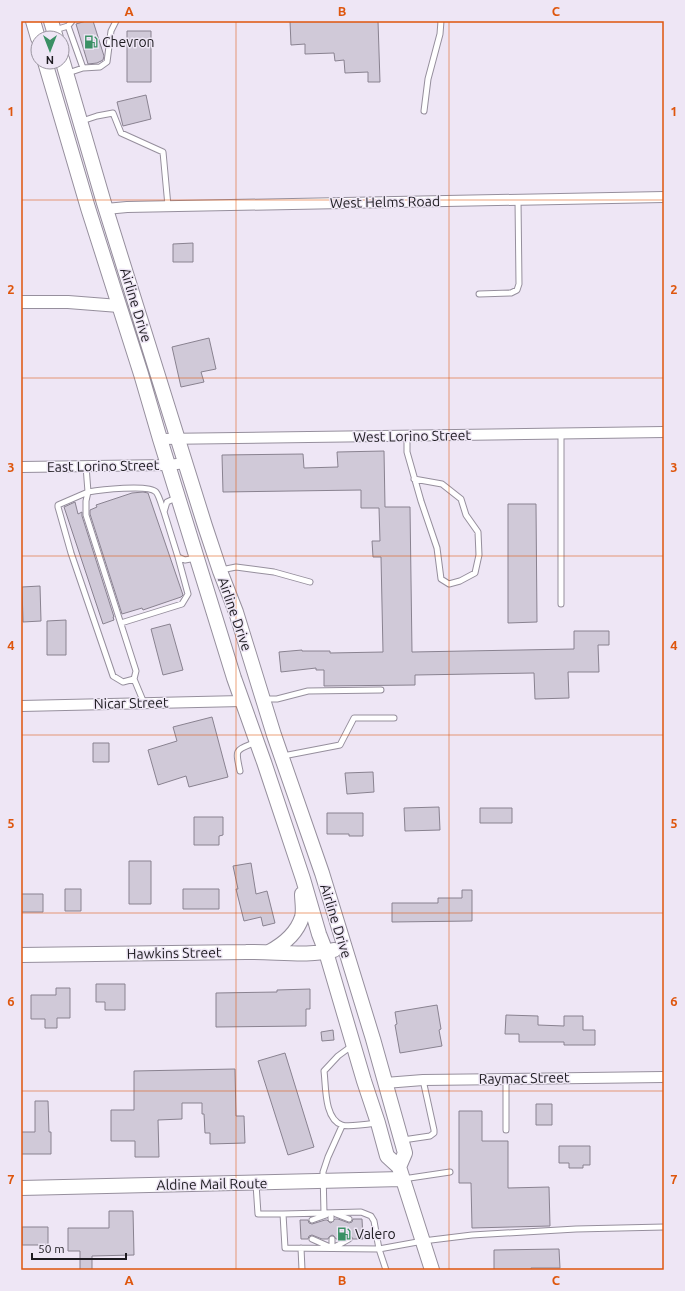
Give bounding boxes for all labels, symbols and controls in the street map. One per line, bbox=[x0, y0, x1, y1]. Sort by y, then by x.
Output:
text: A bbox=[124, 4, 134, 18]
text: B bbox=[338, 4, 347, 18]
text: C bbox=[552, 4, 561, 18]
north arrow bbox=[30, 30, 70, 70]
fuel station icon: Chevron bbox=[83, 34, 99, 50]
place label: Chevron bbox=[102, 34, 155, 50]
text: N bbox=[46, 54, 54, 66]
text: 1 bbox=[7, 104, 15, 118]
text: 1 bbox=[670, 104, 678, 118]
street label: West Helms Road bbox=[330, 193, 440, 211]
street label: Airline Drive bbox=[117, 266, 155, 344]
text: 2 bbox=[7, 282, 15, 296]
text: 2 bbox=[670, 282, 678, 296]
street label: West Lorino Street bbox=[353, 427, 471, 445]
street label: East Lorino Street bbox=[47, 457, 160, 475]
text: 3 bbox=[7, 460, 15, 474]
text: 3 bbox=[670, 460, 678, 474]
street label: Airline Drive bbox=[215, 575, 255, 653]
text: 4 bbox=[7, 638, 15, 652]
text: 4 bbox=[670, 638, 678, 652]
street label: Nicar Street bbox=[94, 694, 169, 712]
text: 5 bbox=[7, 816, 15, 830]
text: 5 bbox=[670, 816, 678, 830]
street label: Airline Drive bbox=[317, 882, 355, 960]
street label: Hawkins Street bbox=[127, 944, 222, 962]
text: 6 bbox=[7, 994, 15, 1008]
text: 6 bbox=[670, 994, 678, 1008]
street label: Raymac Street bbox=[479, 1069, 570, 1087]
text: 7 bbox=[7, 1172, 15, 1186]
text: 7 bbox=[670, 1172, 678, 1186]
street label: Aldine Mail Route bbox=[156, 1175, 268, 1193]
fuel station icon: Valero bbox=[336, 1226, 352, 1242]
place label: Valero bbox=[355, 1226, 396, 1242]
scale bar bbox=[32, 1235, 126, 1261]
text: 50 m bbox=[38, 1242, 65, 1255]
text: A bbox=[124, 1273, 134, 1287]
text: B bbox=[338, 1273, 347, 1287]
text: C bbox=[552, 1273, 561, 1287]

